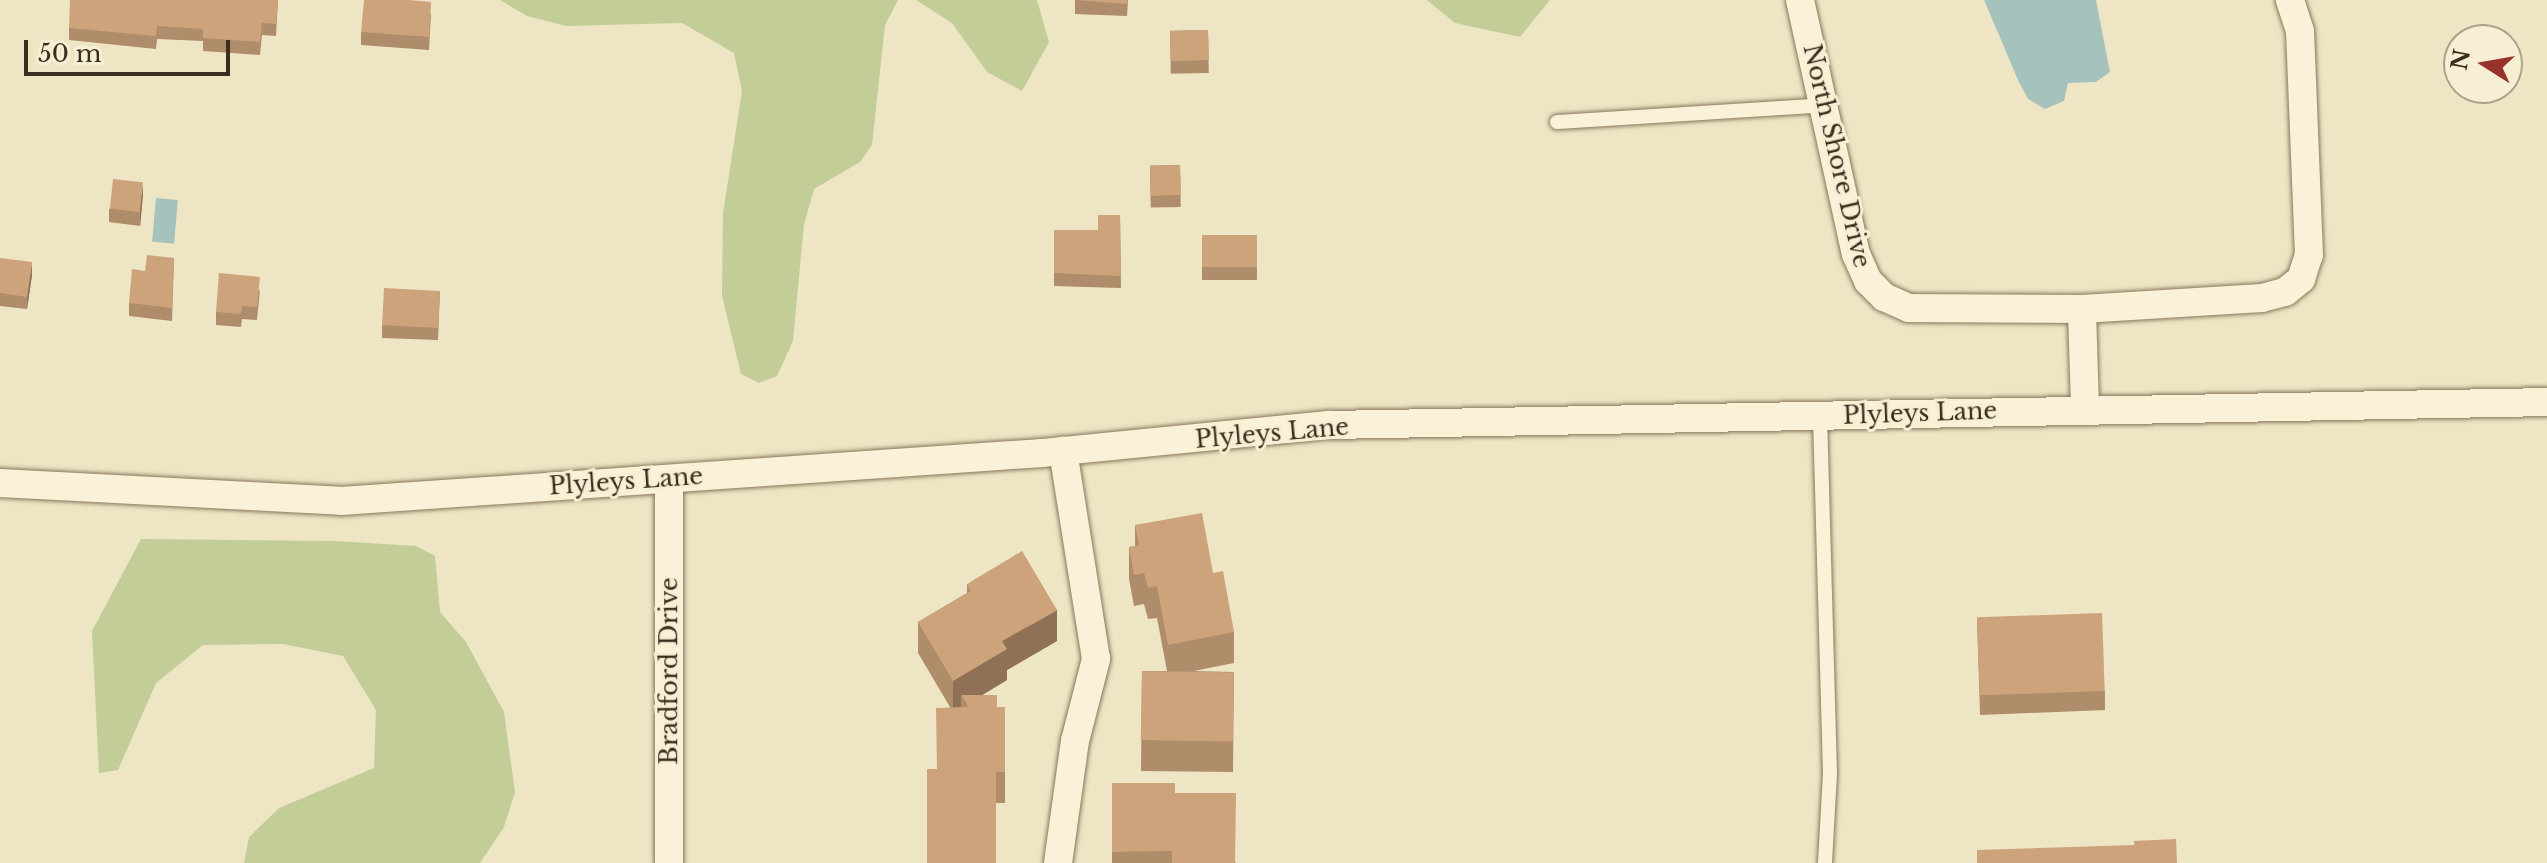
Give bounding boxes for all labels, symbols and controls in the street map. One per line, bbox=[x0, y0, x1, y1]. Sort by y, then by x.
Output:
scale bar bbox=[28, 24, 234, 74]
north arrow bbox=[2443, 24, 2523, 104]
text: 50 m bbox=[38, 39, 101, 68]
street label: North Shore Drive bbox=[1797, 41, 1877, 271]
text: N bbox=[2446, 47, 2476, 72]
street label: Plyleys Lane bbox=[1842, 396, 1998, 430]
street label: Plyleys Lane bbox=[1194, 412, 1350, 454]
street label: Plyleys Lane bbox=[548, 461, 704, 501]
street label: Bradford Drive bbox=[655, 577, 683, 765]

